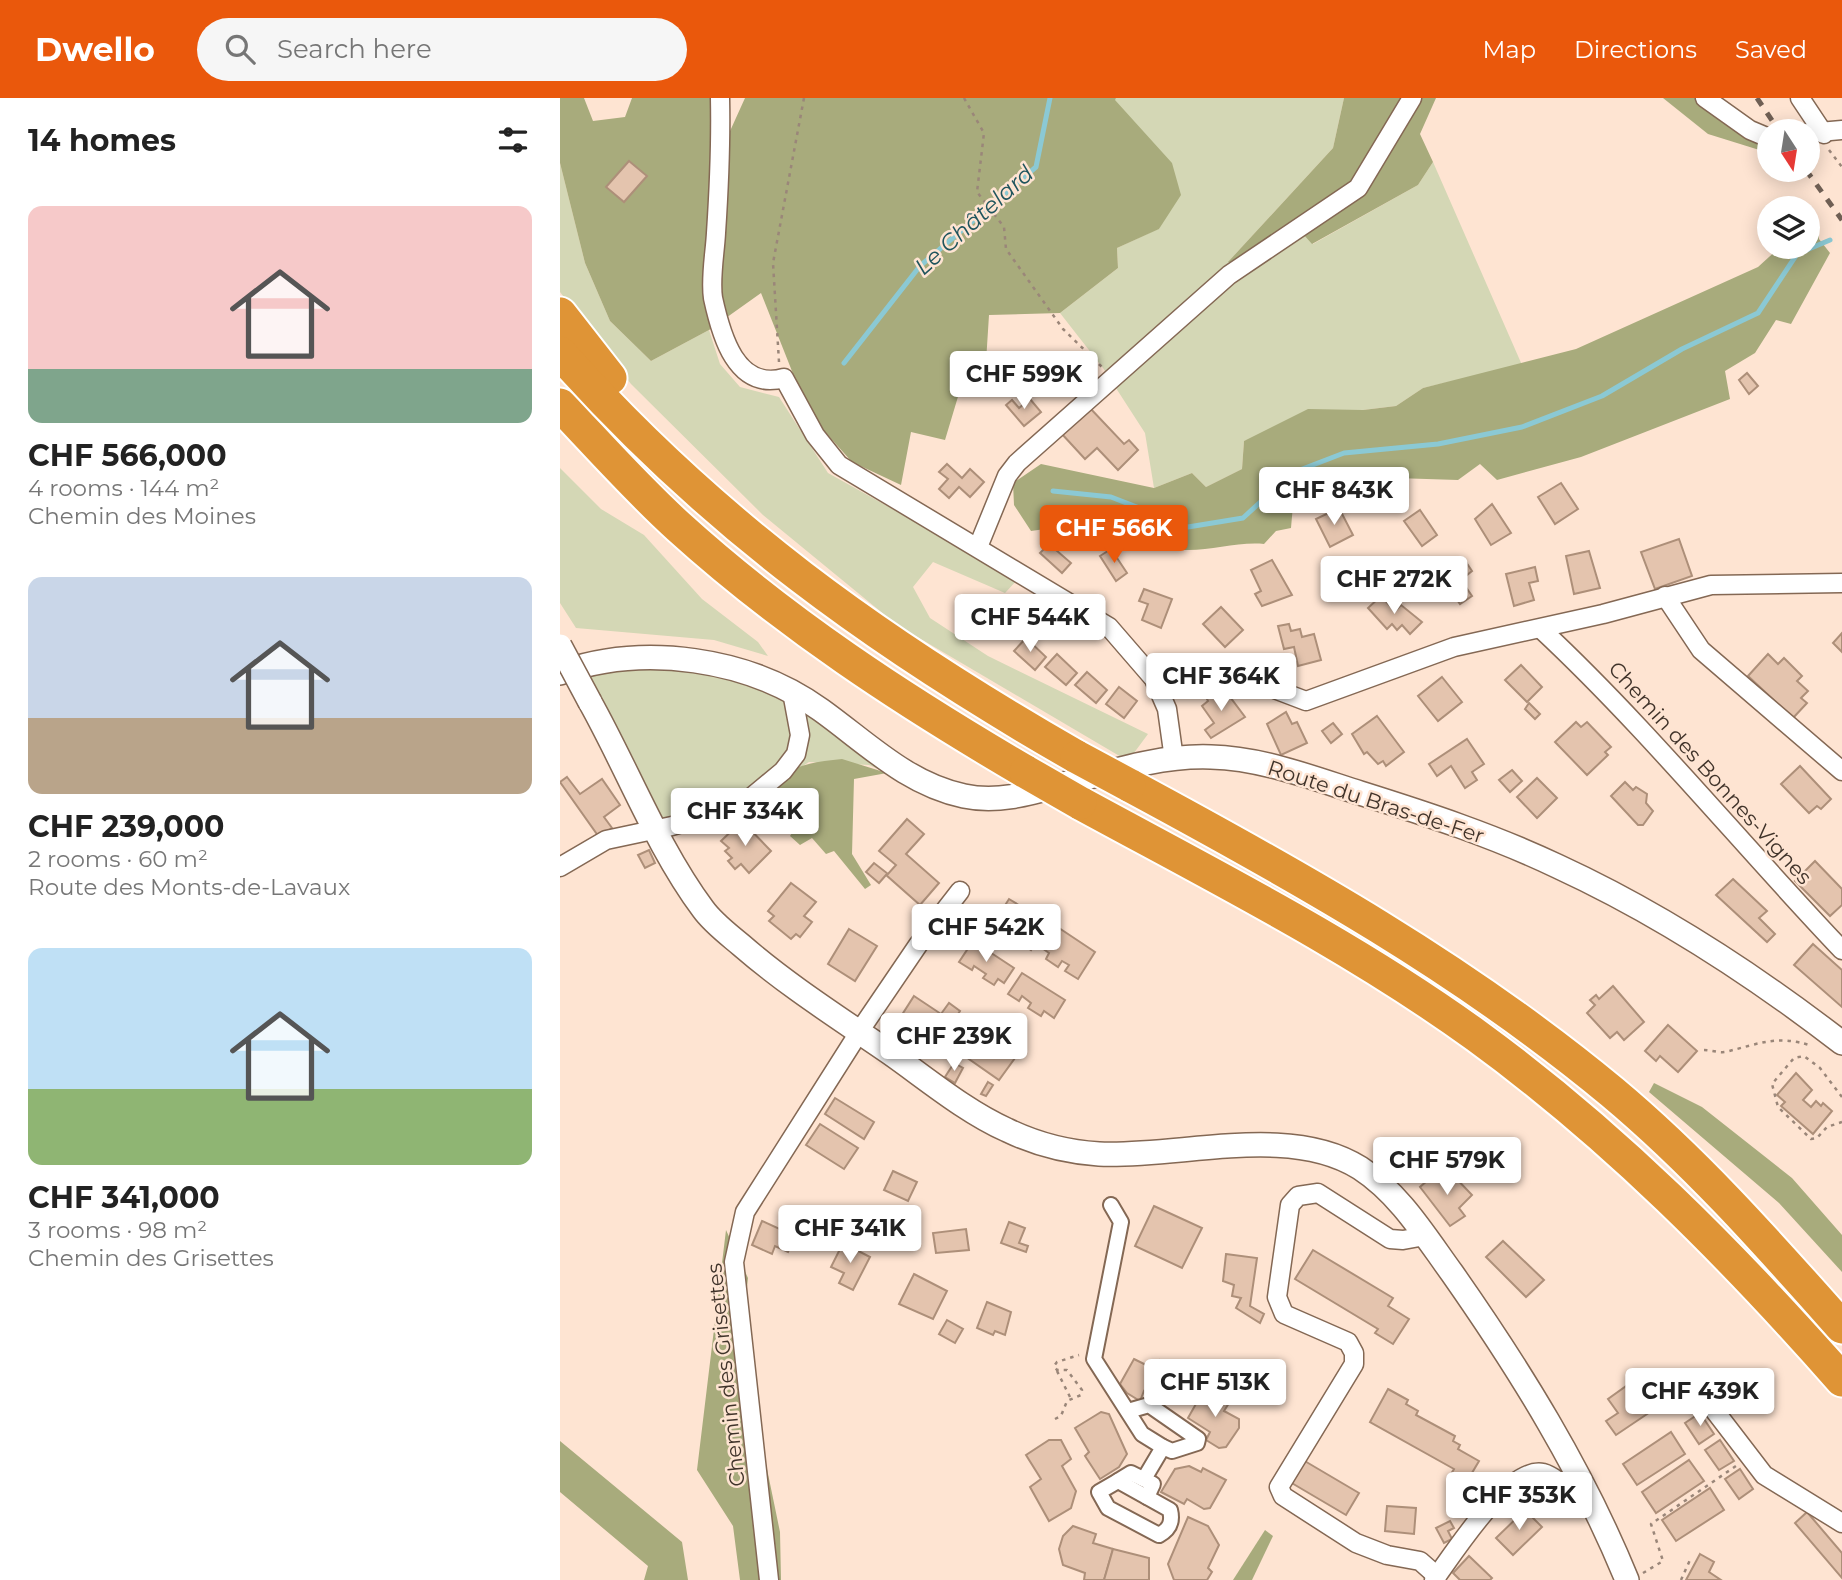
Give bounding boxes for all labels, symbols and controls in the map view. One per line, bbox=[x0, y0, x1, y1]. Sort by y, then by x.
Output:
search box bbox=[197, 18, 687, 81]
text: Dwello bbox=[35, 29, 155, 69]
icon: search bbox=[221, 30, 259, 68]
text: Search here bbox=[277, 33, 432, 65]
text: Map bbox=[1483, 35, 1536, 64]
text: Directions bbox=[1574, 35, 1697, 64]
text: Saved bbox=[1735, 35, 1807, 64]
north arrow bbox=[1757, 119, 1820, 182]
map controls bbox=[1757, 119, 1820, 259]
icon: filters bbox=[494, 121, 532, 159]
text: 14 homes bbox=[28, 122, 176, 159]
water label: Le Châtelard bbox=[909, 159, 1039, 281]
button: layers bbox=[1757, 196, 1820, 259]
icon: home bbox=[217, 251, 343, 377]
pin: CHF 599K bbox=[952, 352, 1096, 411]
text: CHF 599K bbox=[966, 360, 1082, 388]
text: CHF 566,000 bbox=[28, 437, 227, 474]
pin: CHF 843K bbox=[1262, 468, 1406, 527]
text: 4 rooms · 144 m² bbox=[28, 474, 220, 502]
text: CHF 843K bbox=[1275, 476, 1393, 504]
text: Chemin des Moines bbox=[28, 502, 256, 530]
pin: CHF 566K bbox=[1042, 505, 1186, 565]
text: CHF 566K bbox=[1056, 514, 1172, 542]
pin: CHF 272K bbox=[1322, 556, 1466, 616]
text: CHF 272K bbox=[1337, 565, 1451, 593]
pin: CHF 544K bbox=[958, 594, 1102, 654]
text: CHF 544K bbox=[971, 603, 1089, 631]
icon: home bbox=[217, 622, 343, 748]
pin: CHF 364K bbox=[1149, 654, 1293, 713]
street label: Chemin des Bonnes-Vignes bbox=[1604, 656, 1817, 889]
text: CHF 364K bbox=[1162, 662, 1280, 690]
street label: Route du Bras-de-Fer bbox=[1265, 755, 1488, 848]
pin: CHF 334K bbox=[673, 788, 817, 848]
text: CHF 334K bbox=[687, 797, 803, 825]
text: CHF 239,000 bbox=[28, 808, 224, 845]
text: 2 rooms · 60 m² bbox=[28, 845, 208, 873]
text: Route des Monts-de-Lavaux bbox=[28, 873, 350, 901]
pin: CHF 542K bbox=[914, 904, 1058, 964]
text: CHF 542K bbox=[928, 913, 1044, 941]
icon: home bbox=[217, 993, 343, 1119]
pin: CHF 239K bbox=[882, 1014, 1026, 1073]
text: CHF 239K bbox=[896, 1022, 1012, 1050]
pin: CHF 579K bbox=[1375, 1138, 1519, 1197]
text: CHF 579K bbox=[1389, 1146, 1505, 1174]
text: CHF 341,000 bbox=[28, 1179, 220, 1216]
pin: CHF 341K bbox=[778, 1206, 922, 1265]
text: CHF 341K bbox=[794, 1214, 906, 1242]
text: 3 rooms · 98 m² bbox=[28, 1216, 207, 1244]
text: Chemin des Grisettes bbox=[28, 1244, 274, 1272]
street label: Chemin des Grisettes bbox=[701, 1262, 750, 1488]
pin: CHF 513K bbox=[1143, 1360, 1287, 1419]
text: CHF 513K bbox=[1160, 1368, 1270, 1396]
pin: CHF 439K bbox=[1628, 1368, 1772, 1428]
text: CHF 439K bbox=[1641, 1377, 1759, 1405]
pin: CHF 353K bbox=[1447, 1472, 1591, 1532]
text: CHF 353K bbox=[1462, 1481, 1576, 1509]

